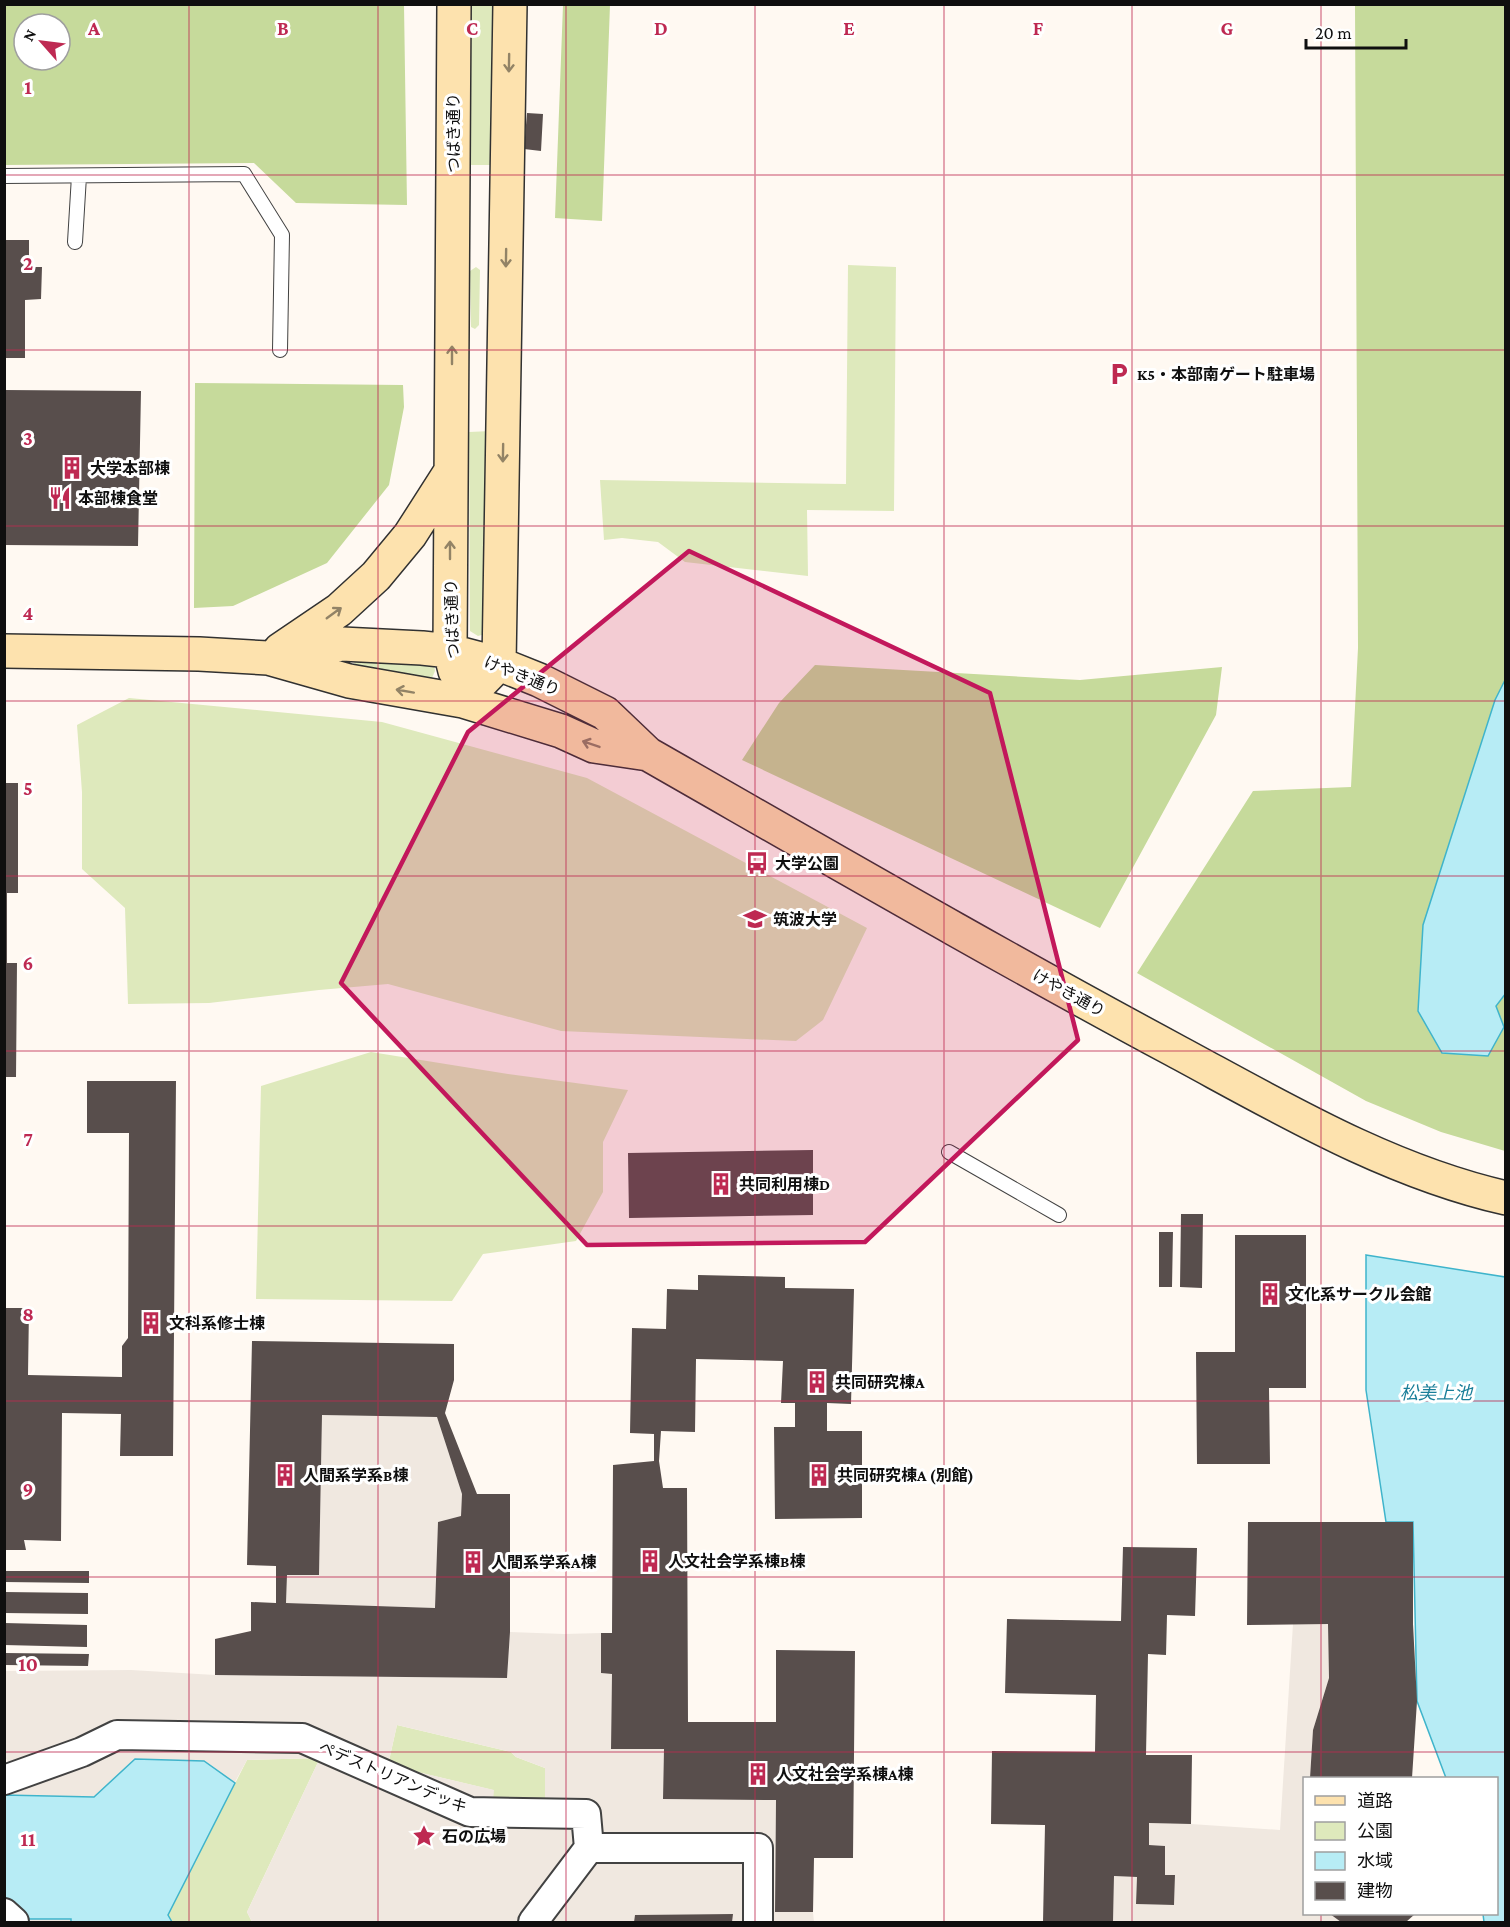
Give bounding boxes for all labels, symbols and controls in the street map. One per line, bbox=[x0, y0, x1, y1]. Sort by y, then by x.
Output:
north arrow bbox=[12, 12, 72, 72]
scale bar bbox=[1306, 12, 1406, 50]
text: A bbox=[87, 17, 101, 39]
text: B bbox=[277, 17, 289, 39]
text: C bbox=[466, 17, 478, 39]
text: D bbox=[654, 17, 668, 39]
text: E bbox=[843, 17, 855, 39]
text: F bbox=[1033, 17, 1044, 39]
text: G bbox=[1221, 17, 1234, 39]
text: 20 m bbox=[1315, 23, 1352, 43]
text: N bbox=[19, 26, 39, 44]
one-way arrow bbox=[503, 52, 515, 72]
text: 1 bbox=[24, 76, 32, 98]
street label: つばき通り bbox=[445, 93, 462, 173]
one-way arrow bbox=[500, 247, 512, 267]
text: 2 bbox=[23, 252, 33, 274]
one-way arrow bbox=[446, 346, 458, 366]
parking icon: K5・本部南ゲート駐車場 bbox=[1106, 361, 1132, 387]
place label: K5・本部南ゲート駐車場 bbox=[1137, 366, 1315, 383]
text: 3 bbox=[23, 427, 33, 449]
one-way arrow bbox=[497, 442, 509, 462]
building icon: 大学本部棟 bbox=[59, 455, 85, 481]
place label: 大学本部棟 bbox=[90, 459, 170, 477]
restaurant icon: 本部棟食堂 bbox=[47, 485, 73, 511]
place label: 本部棟食堂 bbox=[78, 489, 158, 507]
one-way arrow bbox=[445, 541, 456, 561]
street label: つばき通り bbox=[442, 579, 462, 659]
text: 4 bbox=[23, 602, 34, 624]
one-way arrow bbox=[325, 607, 341, 619]
street label: けやき通り bbox=[482, 653, 562, 699]
one-way arrow bbox=[396, 685, 415, 696]
one-way arrow bbox=[582, 737, 601, 748]
text: 5 bbox=[23, 777, 33, 799]
bus stop icon: 大学公園 bbox=[744, 850, 770, 876]
place label: 大学公園 bbox=[775, 855, 839, 872]
school or university icon: 筑波大学 bbox=[742, 906, 768, 932]
place label: 筑波大学 bbox=[773, 911, 837, 928]
text: 6 bbox=[23, 952, 33, 974]
street label: けやき通り bbox=[1030, 966, 1108, 1020]
text: 7 bbox=[23, 1128, 33, 1150]
building icon: 共同利用棟D bbox=[708, 1171, 734, 1197]
place label: 共同利用棟D bbox=[739, 1175, 830, 1193]
building icon: 文化系サークル会館 bbox=[1257, 1281, 1283, 1307]
place label: 文化系サークル会館 bbox=[1288, 1286, 1432, 1303]
text: 8 bbox=[22, 1303, 34, 1325]
building icon: 文科系修士棟 bbox=[138, 1310, 164, 1336]
place label: 文科系修士棟 bbox=[169, 1314, 265, 1332]
building icon: 共同研究棟A bbox=[804, 1369, 830, 1395]
place label: 共同研究棟A bbox=[835, 1373, 925, 1391]
water label: 松美上池 bbox=[1400, 1383, 1474, 1403]
building icon: 人間系学系B棟 bbox=[272, 1462, 298, 1488]
building icon: 共同研究棟A (別館) bbox=[806, 1462, 832, 1488]
place label: 人間系学系B棟 bbox=[303, 1466, 408, 1484]
place label: 共同研究棟A (別館) bbox=[837, 1466, 974, 1485]
text: 9 bbox=[23, 1478, 33, 1500]
building icon: 人文社会学系棟B棟 bbox=[637, 1548, 663, 1574]
building icon: 人間系学系A棟 bbox=[460, 1549, 486, 1575]
place label: 人文社会学系棟B棟 bbox=[668, 1552, 805, 1570]
place label: 人間系学系A棟 bbox=[491, 1553, 597, 1571]
text: 10 bbox=[18, 1653, 38, 1675]
street label: ペデストリアンデッキ bbox=[316, 1738, 470, 1816]
building icon: 人文社会学系棟A棟 bbox=[745, 1761, 771, 1787]
place label: 人文社会学系棟A棟 bbox=[776, 1765, 914, 1783]
legend bbox=[1303, 1777, 1498, 1915]
text: 道路 bbox=[1357, 1791, 1393, 1811]
text: 公園 bbox=[1357, 1821, 1393, 1841]
place icon: 石の広場 bbox=[411, 1823, 437, 1849]
text: 11 bbox=[21, 1828, 36, 1850]
place label: 石の広場 bbox=[442, 1828, 506, 1845]
text: 水域 bbox=[1357, 1851, 1393, 1871]
text: 建物 bbox=[1357, 1881, 1393, 1901]

